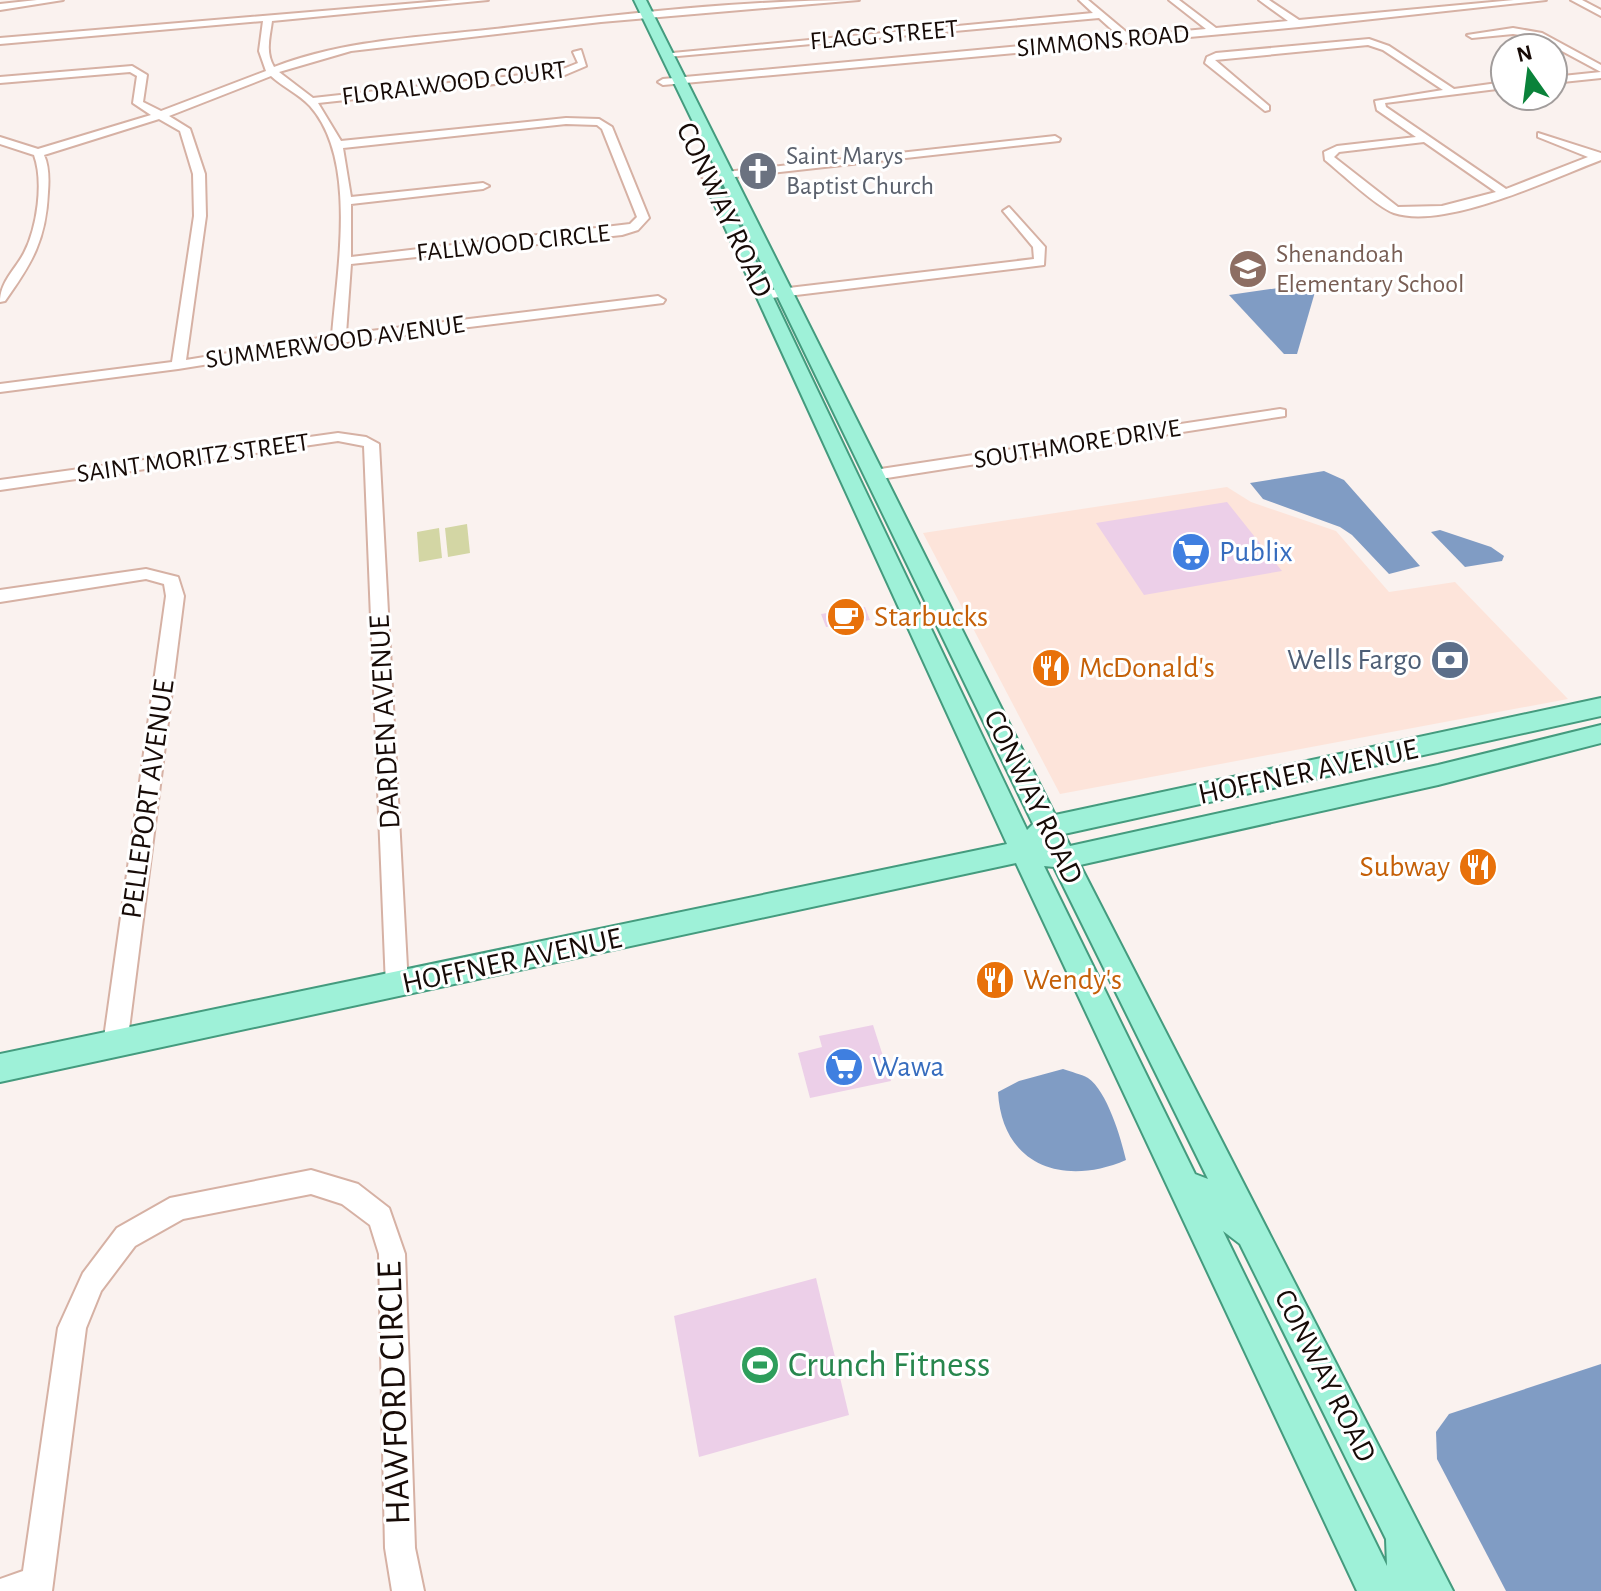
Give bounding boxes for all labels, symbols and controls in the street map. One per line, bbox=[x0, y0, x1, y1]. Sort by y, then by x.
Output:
street label: FLAGG STREET bbox=[809, 16, 960, 54]
street label: SIMMONS ROAD bbox=[1016, 20, 1190, 62]
north arrow bbox=[1489, 32, 1569, 112]
text: N bbox=[1514, 41, 1534, 66]
street label: FLORALWOOD COURT bbox=[340, 56, 568, 110]
street label: CONWAY ROAD bbox=[670, 118, 778, 302]
place label: Saint Marys Baptist Church bbox=[786, 143, 934, 199]
church icon: Saint Marys Baptist Church bbox=[737, 150, 779, 192]
street label: FALLWOOD CIRCLE bbox=[415, 220, 611, 266]
place label: Shenandoah Elementary School bbox=[1276, 241, 1465, 297]
school or university icon: Shenandoah Elementary School bbox=[1227, 248, 1269, 290]
street label: SUMMERWOOD AVENUE bbox=[204, 311, 466, 373]
street label: SOUTHMORE DRIVE bbox=[972, 415, 1182, 473]
street label: SAINT MORITZ STREET bbox=[75, 429, 311, 487]
supermarket icon: Publix bbox=[1170, 531, 1212, 573]
place label: Publix bbox=[1219, 537, 1293, 567]
cafe icon: Starbucks bbox=[825, 596, 867, 638]
place label: Starbucks bbox=[874, 602, 988, 632]
street label: DARDEN AVENUE bbox=[364, 614, 406, 830]
bank icon: Wells Fargo bbox=[1429, 639, 1471, 681]
place label: Wells Fargo bbox=[1287, 645, 1422, 675]
restaurant icon: McDonald's bbox=[1030, 647, 1072, 689]
place label: McDonald's bbox=[1079, 653, 1215, 683]
street label: PELLEPORT AVENUE bbox=[116, 678, 180, 920]
street label: CONWAY ROAD bbox=[978, 705, 1088, 889]
street label: HOFFNER AVENUE bbox=[1196, 734, 1420, 810]
restaurant icon: Subway bbox=[1457, 846, 1499, 888]
place label: Subway bbox=[1360, 852, 1450, 882]
street label: HOFFNER AVENUE bbox=[400, 923, 624, 999]
restaurant icon: Wendy's bbox=[974, 959, 1016, 1001]
place label: Wendy's bbox=[1023, 965, 1122, 995]
supermarket icon: Wawa bbox=[823, 1046, 865, 1088]
place label: Wawa bbox=[872, 1052, 944, 1082]
street label: HAWFORD CIRCLE bbox=[371, 1261, 417, 1525]
street label: CONWAY ROAD bbox=[1269, 1285, 1381, 1467]
sports icon: Crunch Fitness bbox=[739, 1344, 781, 1386]
place label: Crunch Fitness bbox=[788, 1347, 990, 1383]

